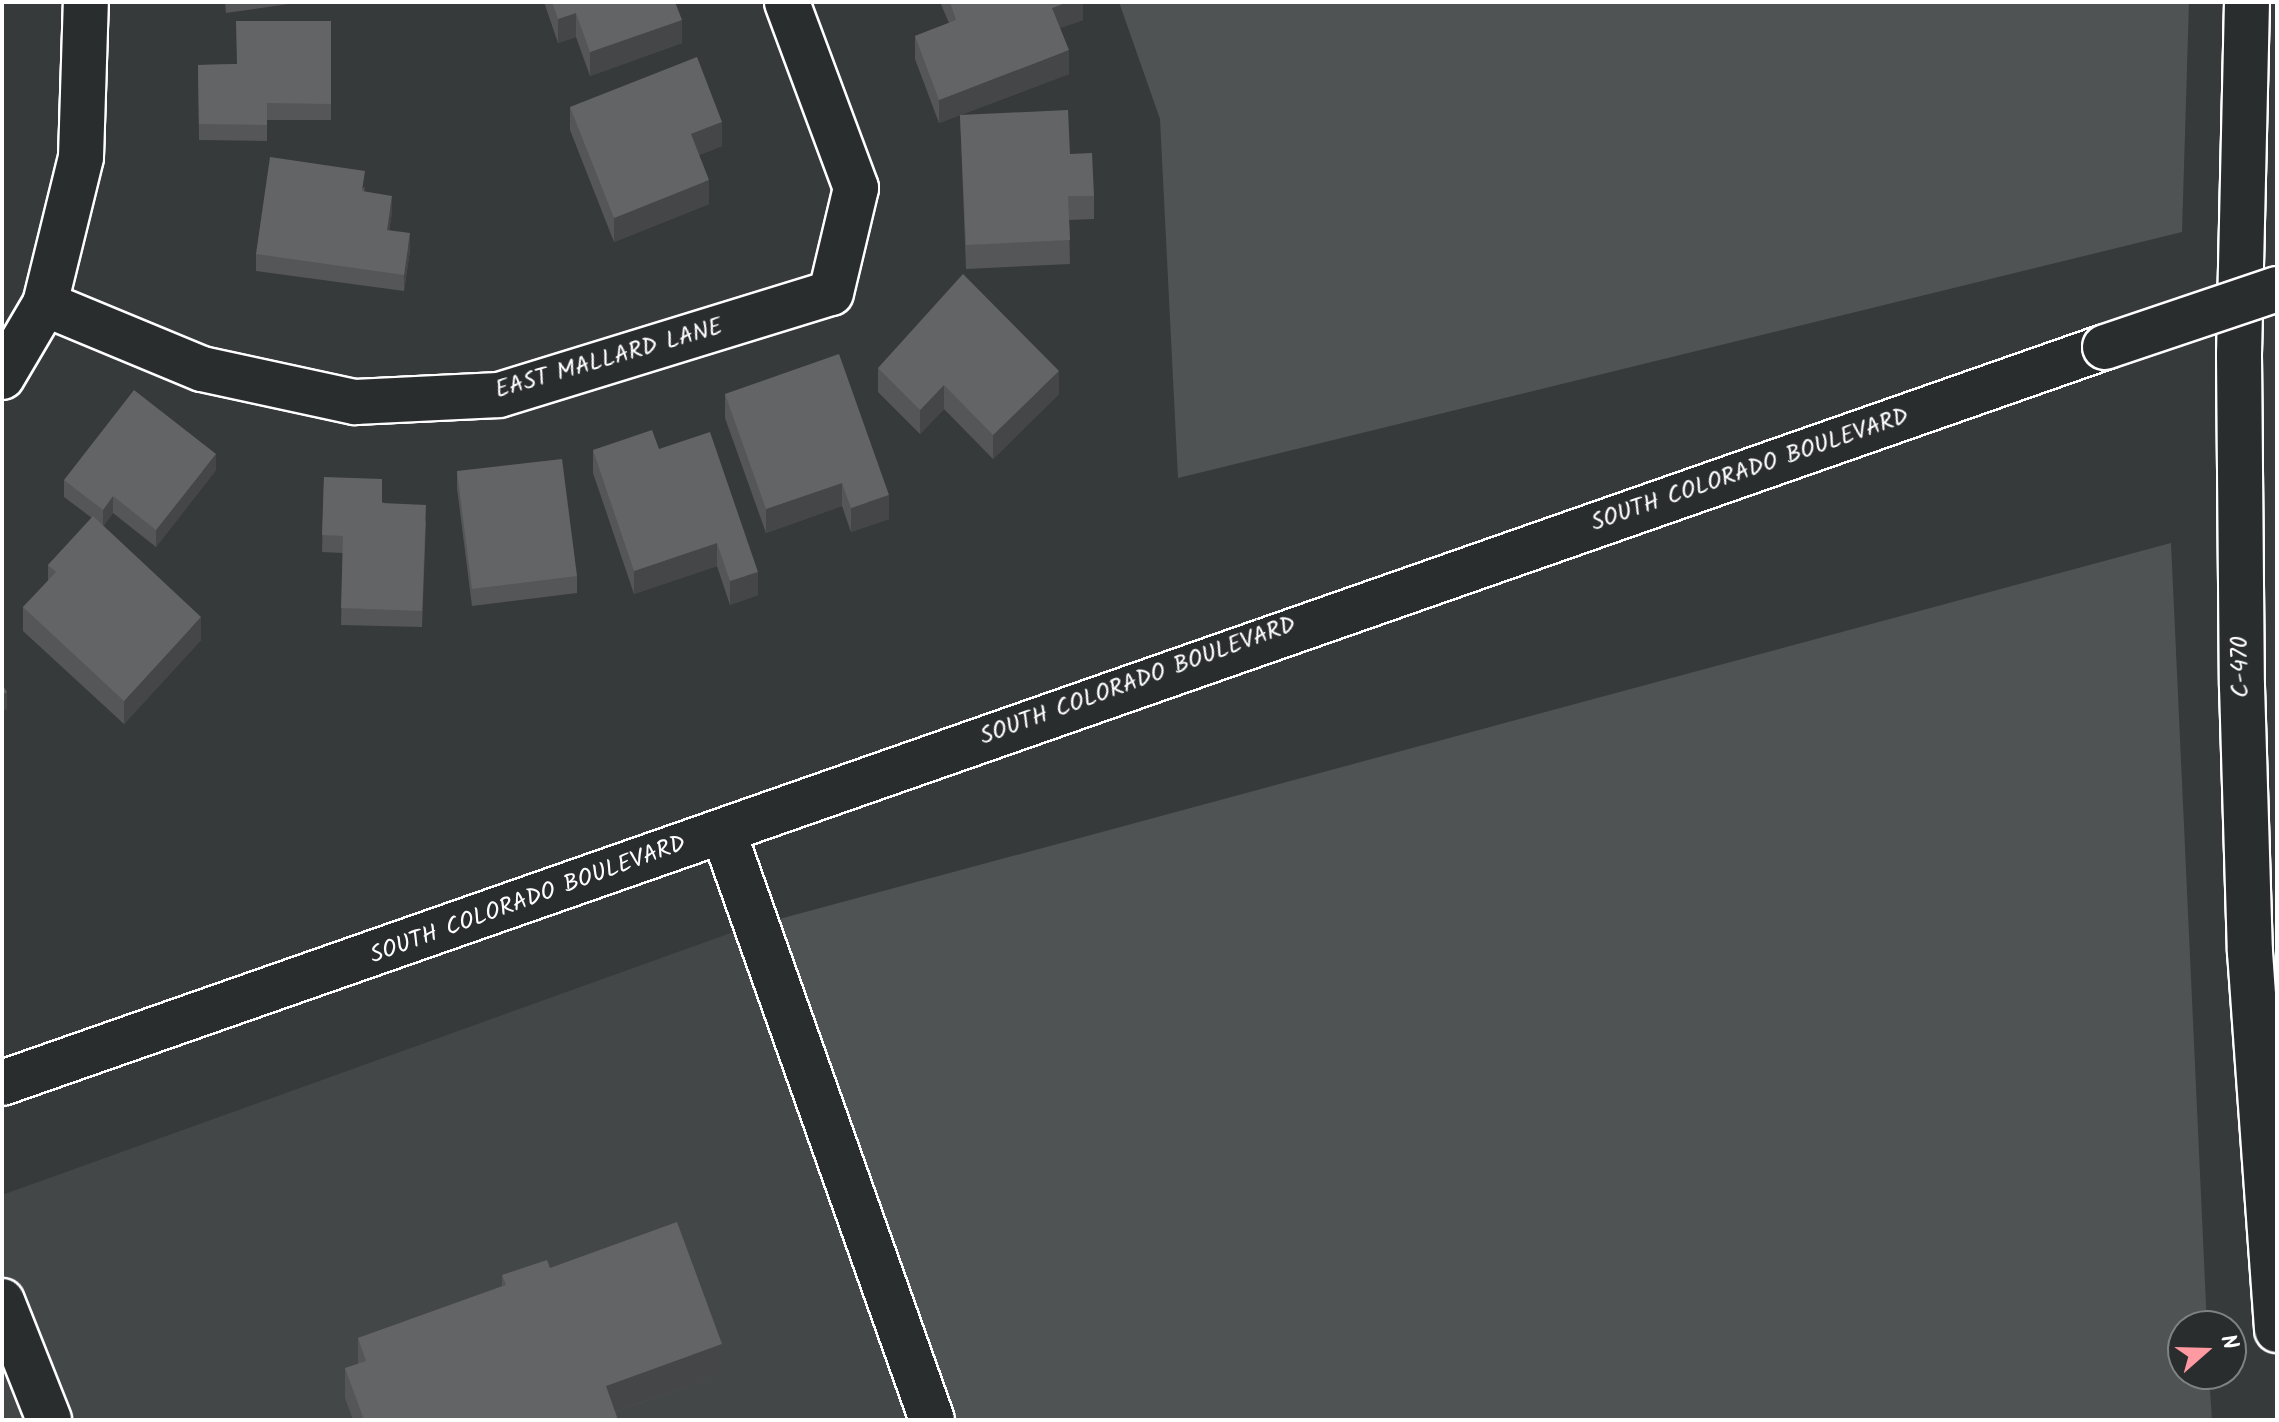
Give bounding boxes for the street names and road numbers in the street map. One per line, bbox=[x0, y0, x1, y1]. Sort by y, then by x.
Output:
street label: EAST MALLARD LANE bbox=[492, 313, 726, 405]
street label: SOUTH COLORADO BOULEVARD bbox=[1587, 402, 1913, 538]
street label: SOUTH COLORADO BOULEVARD bbox=[976, 610, 1300, 752]
street label: C-470 bbox=[2226, 636, 2256, 698]
street label: SOUTH COLORADO BOULEVARD bbox=[366, 829, 690, 971]

